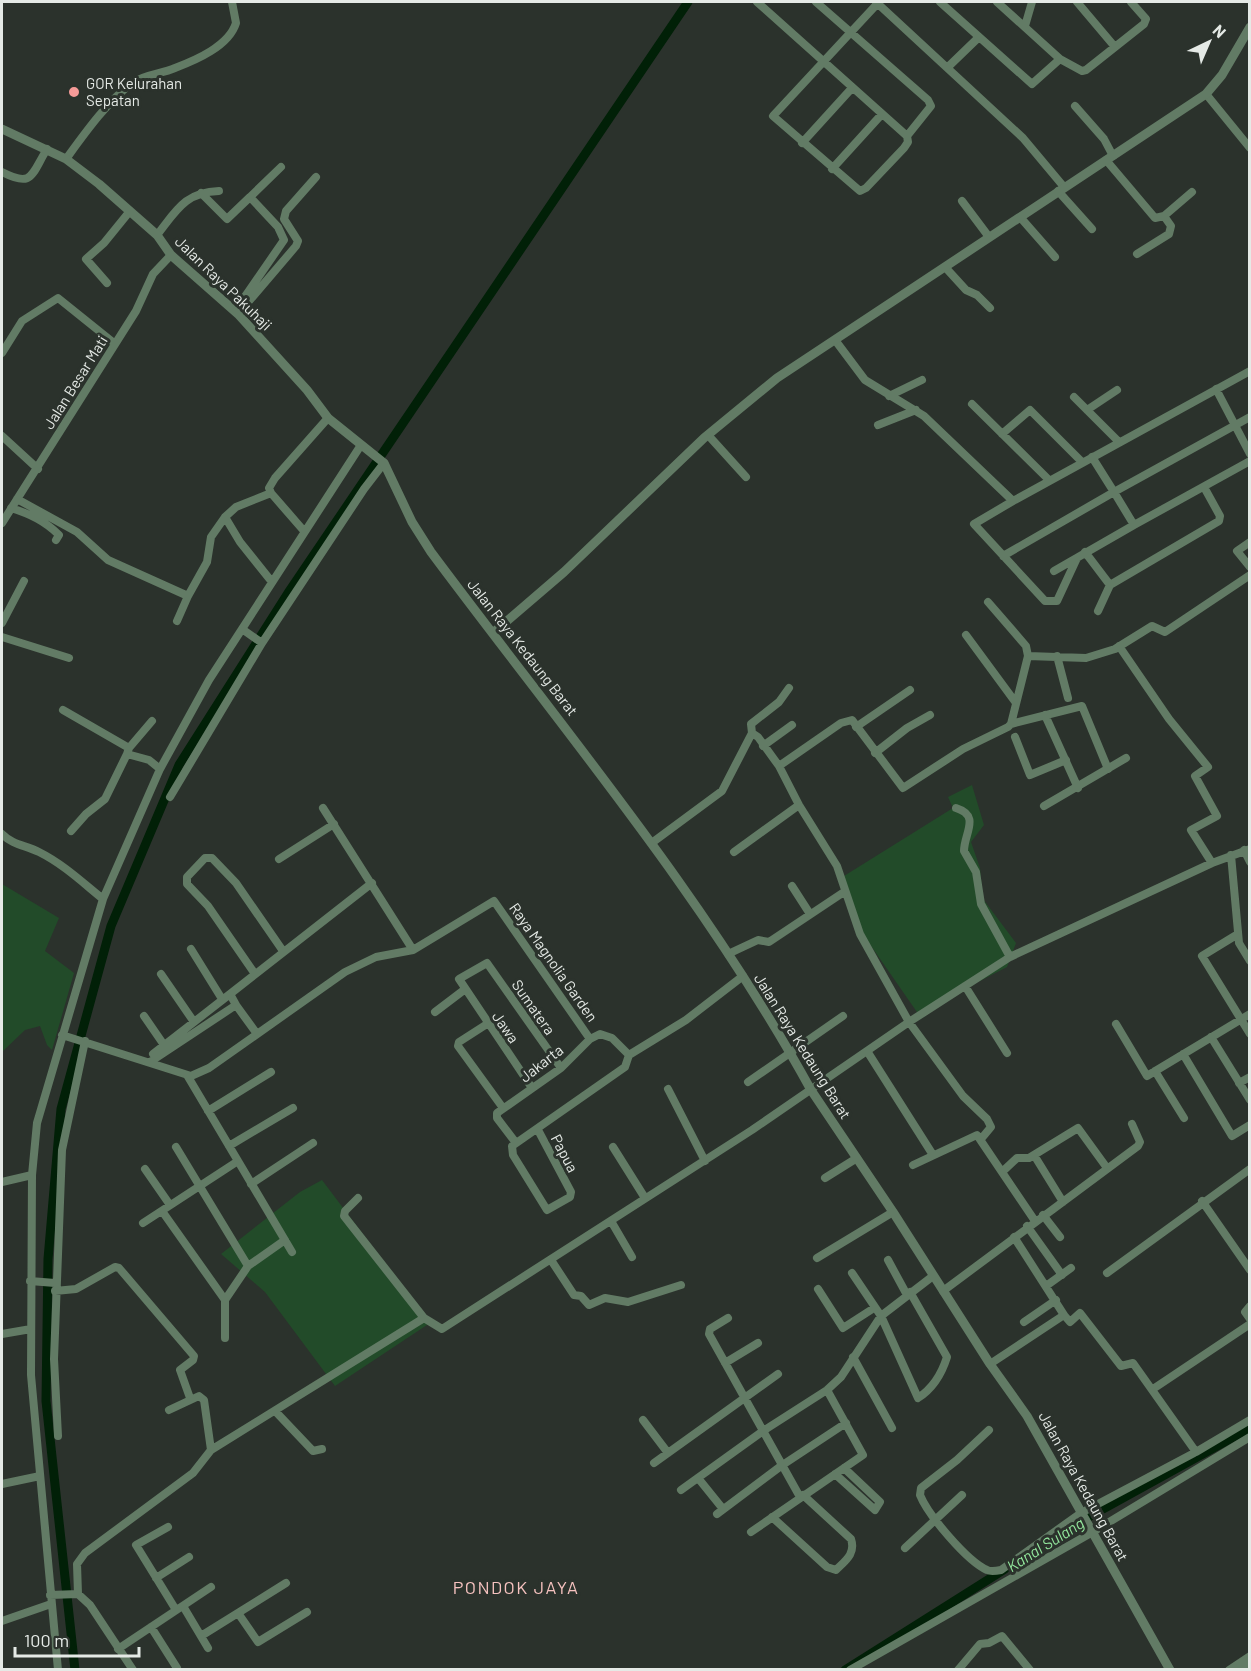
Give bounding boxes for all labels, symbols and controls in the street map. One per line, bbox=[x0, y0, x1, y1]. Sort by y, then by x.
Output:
north arrow bbox=[1179, 12, 1239, 72]
text: N bbox=[1209, 20, 1230, 41]
place label: GOR Kelurahan Sepatan bbox=[86, 74, 182, 109]
marker: GOR Kelurahan Sepatan bbox=[67, 85, 81, 99]
street label: Jalan Raya Pakuhaji bbox=[172, 232, 276, 334]
street label: Jalan Besar Mati bbox=[39, 332, 111, 432]
street label: Jalan Raya Kedaung Barat bbox=[464, 575, 582, 719]
street label: Raya Magnolia Garden bbox=[506, 899, 602, 1025]
street label: Jalan Raya Kedaung Barat bbox=[751, 970, 855, 1122]
street label: Sumatera bbox=[509, 976, 559, 1038]
street label: Jawa bbox=[489, 1008, 523, 1046]
street label: Jakarta bbox=[516, 1040, 566, 1086]
street label: Papua bbox=[548, 1131, 582, 1175]
street label: Jalan Raya Kedaung Barat bbox=[1035, 1408, 1133, 1564]
water label: Kanal Sulang bbox=[1003, 1513, 1087, 1575]
district label: PONDOK JAYA bbox=[453, 1576, 579, 1598]
scale bar bbox=[15, 1620, 140, 1658]
text: 100 m bbox=[24, 1629, 69, 1651]

